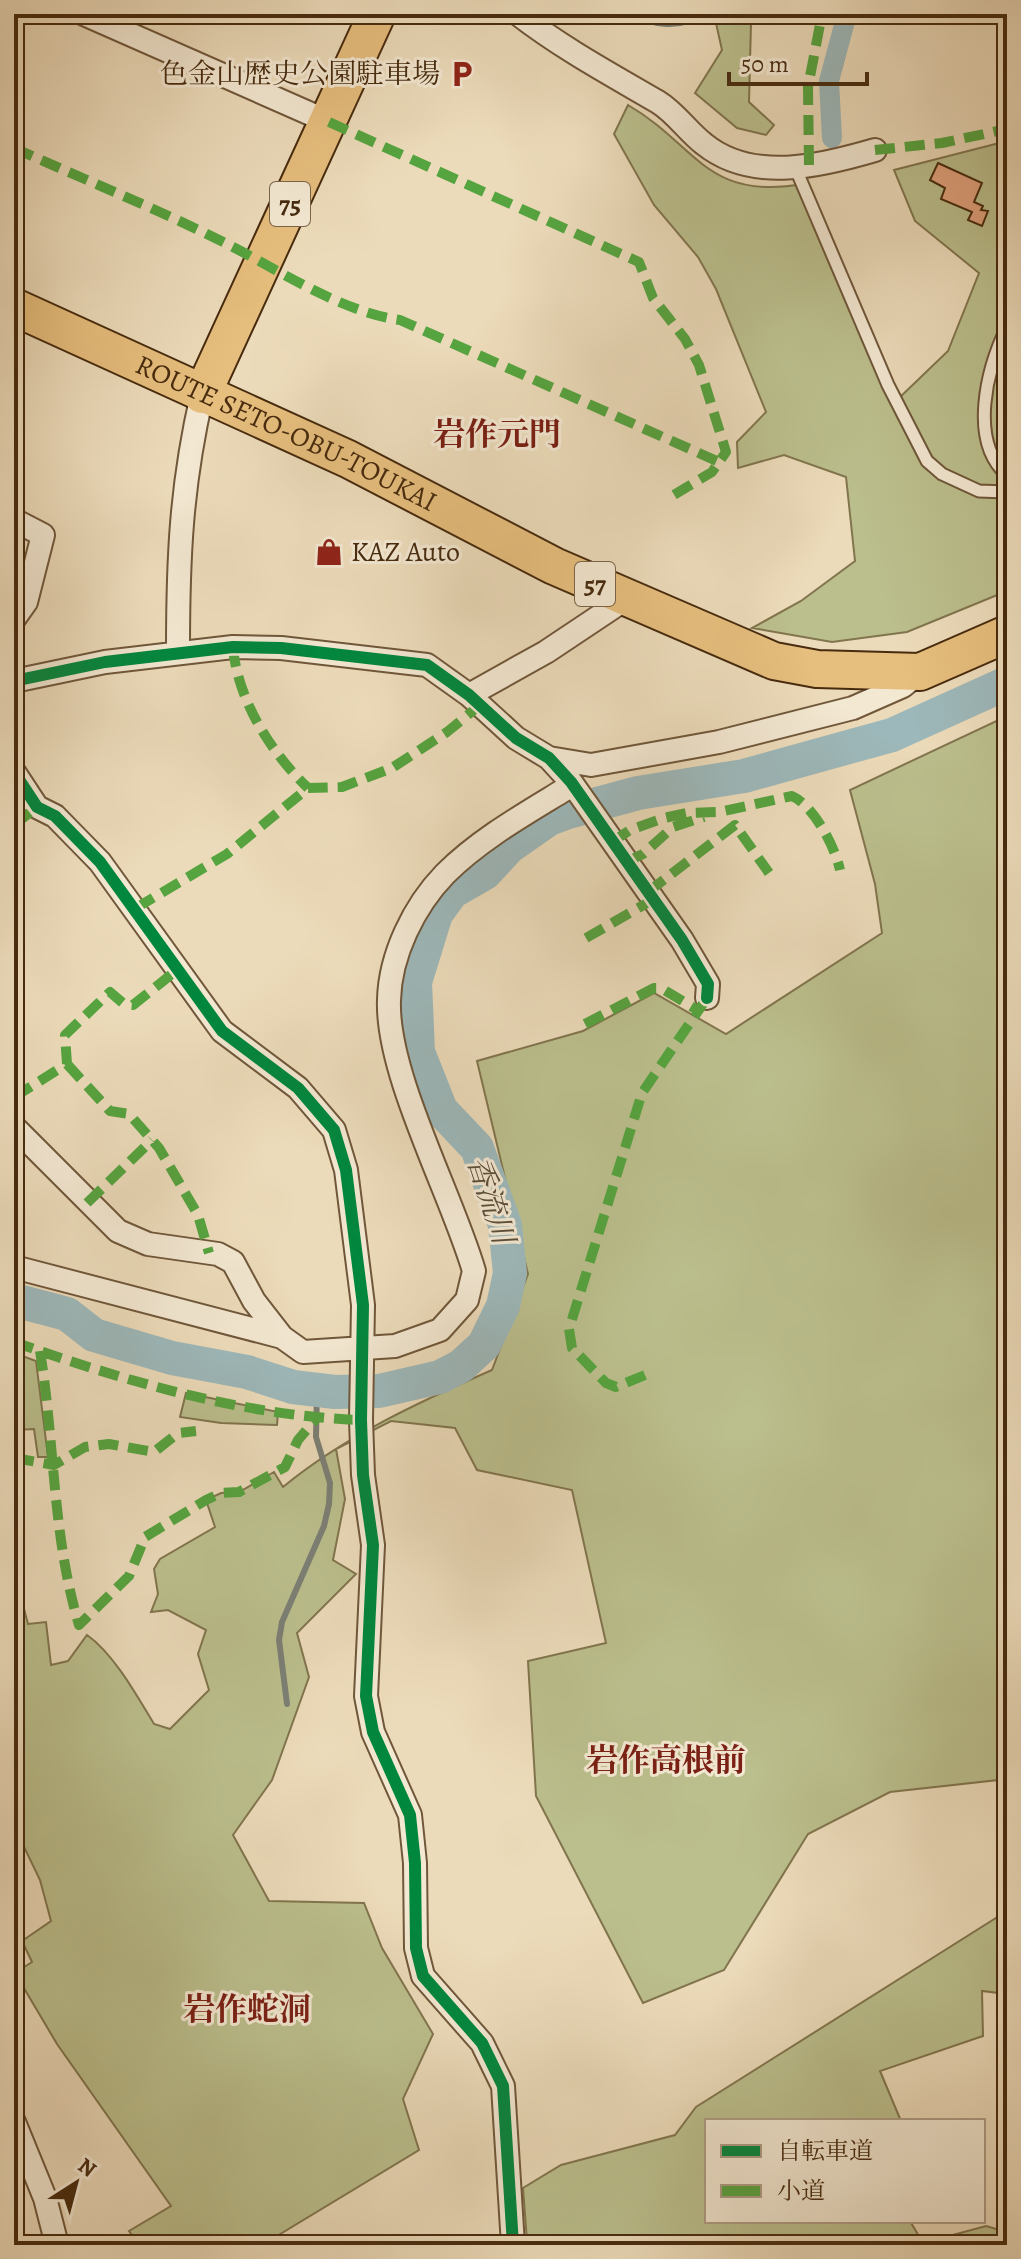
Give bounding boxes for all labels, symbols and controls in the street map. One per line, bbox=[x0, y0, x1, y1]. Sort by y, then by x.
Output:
scale bar bbox=[729, 36, 867, 86]
text: 50 m bbox=[741, 48, 789, 80]
place label: 色金山歴史公園駐車場 bbox=[160, 55, 440, 93]
parking icon: 色金山歴史公園駐車場 bbox=[447, 59, 477, 89]
road number: 75 bbox=[270, 182, 310, 226]
street label: ROUTE SETO-OBU-TOUKAI bbox=[129, 346, 443, 521]
district label: 岩作元門 bbox=[433, 412, 561, 456]
place label: KAZ Auto bbox=[351, 533, 460, 571]
shop icon: KAZ Auto bbox=[314, 537, 344, 567]
road number: 57 bbox=[575, 562, 615, 606]
water label: 香流川 bbox=[458, 1151, 525, 1252]
district label: 岩作高根前 bbox=[586, 1738, 746, 1782]
district label: 岩作蛇洞 bbox=[183, 1987, 311, 2031]
legend bbox=[705, 2119, 985, 2223]
text: 自転車道 bbox=[777, 2135, 873, 2167]
north arrow bbox=[36, 2143, 116, 2223]
text: N bbox=[72, 2151, 102, 2184]
text: 小道 bbox=[777, 2175, 825, 2207]

